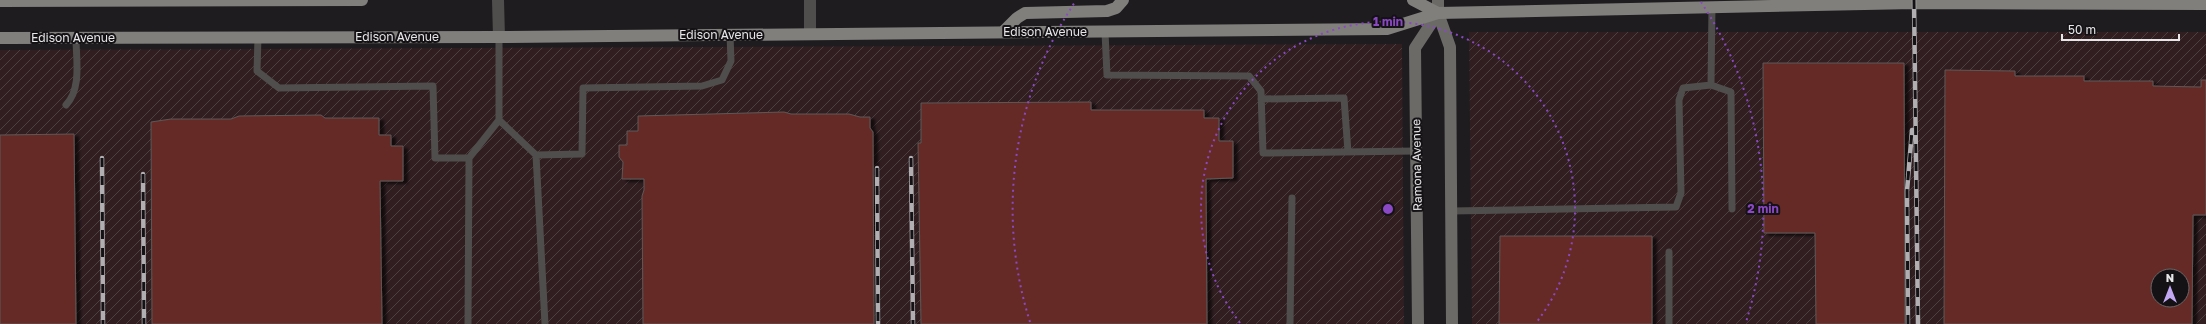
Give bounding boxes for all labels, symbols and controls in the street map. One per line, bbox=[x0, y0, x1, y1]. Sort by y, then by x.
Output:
text: 1 min bbox=[1373, 14, 1403, 29]
scale bar bbox=[2062, 16, 2179, 42]
text: 50 m bbox=[2068, 22, 2096, 37]
street label: Edison Avenue bbox=[1003, 24, 1087, 39]
street label: Edison Avenue bbox=[679, 27, 763, 42]
street label: Edison Avenue bbox=[355, 29, 439, 44]
street label: Edison Avenue bbox=[31, 30, 115, 45]
street label: Ramona Avenue bbox=[1408, 119, 1425, 211]
text: 2 min bbox=[1747, 201, 1779, 216]
centre of rings bbox=[1381, 202, 1395, 216]
north arrow bbox=[2150, 268, 2190, 308]
text: N bbox=[2166, 271, 2174, 284]

